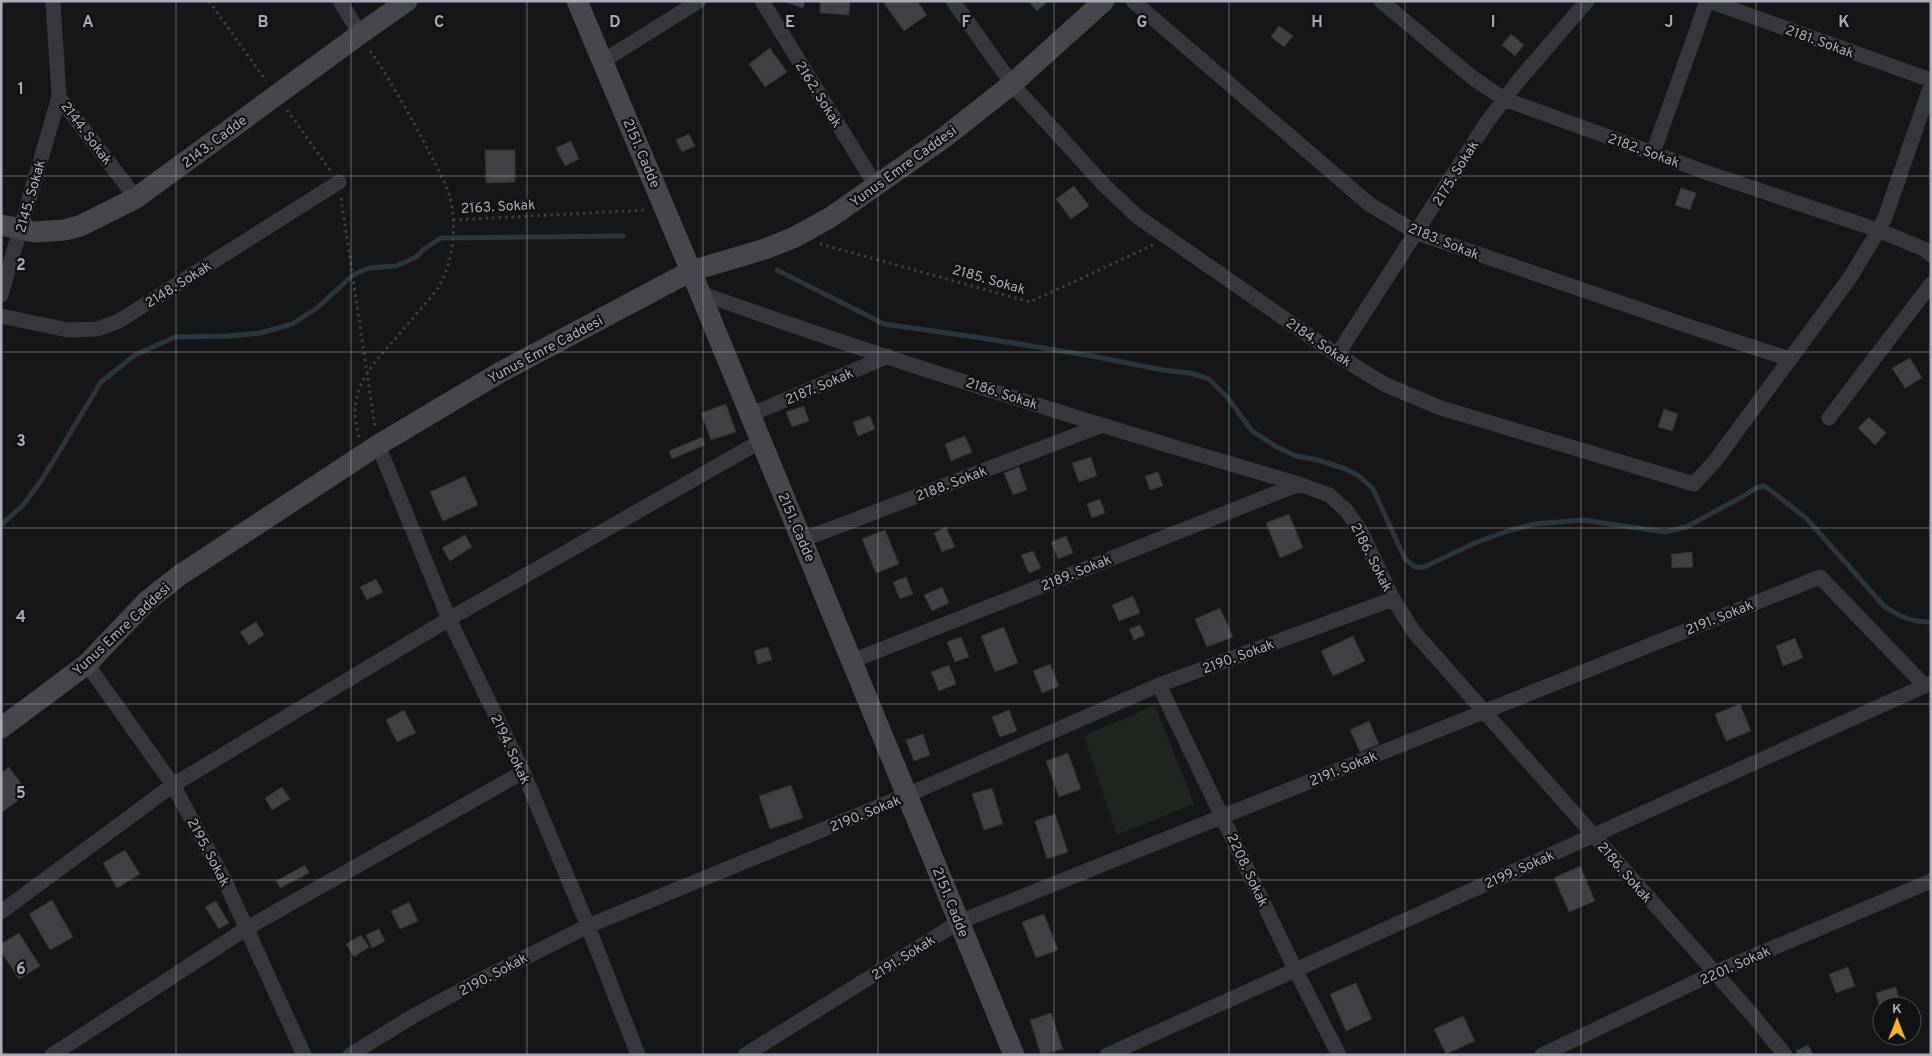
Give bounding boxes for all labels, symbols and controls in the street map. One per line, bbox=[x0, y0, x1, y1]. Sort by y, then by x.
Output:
text: A bbox=[82, 13, 94, 33]
text: B bbox=[257, 13, 269, 33]
text: C bbox=[434, 13, 444, 33]
text: D bbox=[609, 13, 621, 33]
text: E bbox=[785, 13, 795, 33]
text: F bbox=[961, 13, 971, 33]
text: G bbox=[1137, 13, 1147, 33]
text: H bbox=[1311, 13, 1323, 33]
text: I bbox=[1491, 13, 1495, 33]
text: J bbox=[1665, 13, 1673, 33]
text: K bbox=[1838, 13, 1850, 33]
street label: 2181. Sokak bbox=[1783, 22, 1856, 63]
street label: 2162. Sokak bbox=[791, 58, 845, 131]
text: 1 bbox=[18, 80, 24, 100]
street label: 2144. Sokak bbox=[56, 99, 115, 169]
street label: 2143. Cadde bbox=[179, 112, 251, 172]
street label: 2151. Cadde bbox=[618, 116, 663, 191]
street label: Yunus Emre Caddesi bbox=[847, 123, 961, 212]
street label: 2182. Sokak bbox=[1605, 131, 1682, 172]
street label: 2175. Sokak bbox=[1429, 138, 1483, 210]
street label: 2145. Sokak bbox=[13, 158, 50, 235]
street label: 2163. Sokak bbox=[460, 197, 536, 218]
street label: 2183. Sokak bbox=[1405, 220, 1481, 264]
text: 2 bbox=[16, 256, 26, 276]
street label: 2148. Sokak bbox=[143, 258, 215, 312]
street label: 2185. Sokak bbox=[950, 262, 1027, 299]
street label: Yunus Emre Caddesi bbox=[485, 313, 606, 388]
street label: 2184. Sokak bbox=[1282, 315, 1354, 371]
street label: 2187. Sokak bbox=[783, 365, 856, 409]
street label: 2186. Sokak bbox=[963, 375, 1040, 414]
text: 3 bbox=[16, 432, 26, 452]
street label: 2188. Sokak bbox=[913, 463, 990, 506]
street label: 2151. Cadde bbox=[773, 490, 818, 565]
street label: 2186. Sokak bbox=[1346, 520, 1395, 595]
street label: 2189. Sokak bbox=[1039, 552, 1114, 595]
street label: Yunus Emre Caddesi bbox=[69, 580, 175, 680]
street label: 2191. Sokak bbox=[1683, 597, 1756, 640]
text: 4 bbox=[16, 608, 26, 628]
street label: 2190. Sokak bbox=[1200, 637, 1277, 678]
street label: 2194. Sokak bbox=[486, 712, 533, 787]
street label: 2191. Sokak bbox=[1307, 748, 1380, 791]
text: 5 bbox=[16, 784, 26, 804]
street label: 2190. Sokak bbox=[827, 792, 904, 836]
street label: 2195. Sokak bbox=[183, 816, 233, 890]
street label: 2208. Sokak bbox=[1222, 831, 1271, 910]
street label: 2186. Sokak bbox=[1593, 839, 1655, 907]
street label: 2199. Sokak bbox=[1482, 847, 1557, 893]
street label: 2151. Cadde bbox=[928, 865, 971, 940]
street label: 2191. Sokak bbox=[869, 932, 939, 984]
street label: 2201. Sokak bbox=[1698, 943, 1774, 989]
street label: 2190. Sokak bbox=[456, 950, 531, 1001]
text: 6 bbox=[16, 960, 26, 980]
north arrow bbox=[1872, 996, 1922, 1046]
text: K bbox=[1892, 1001, 1902, 1018]

